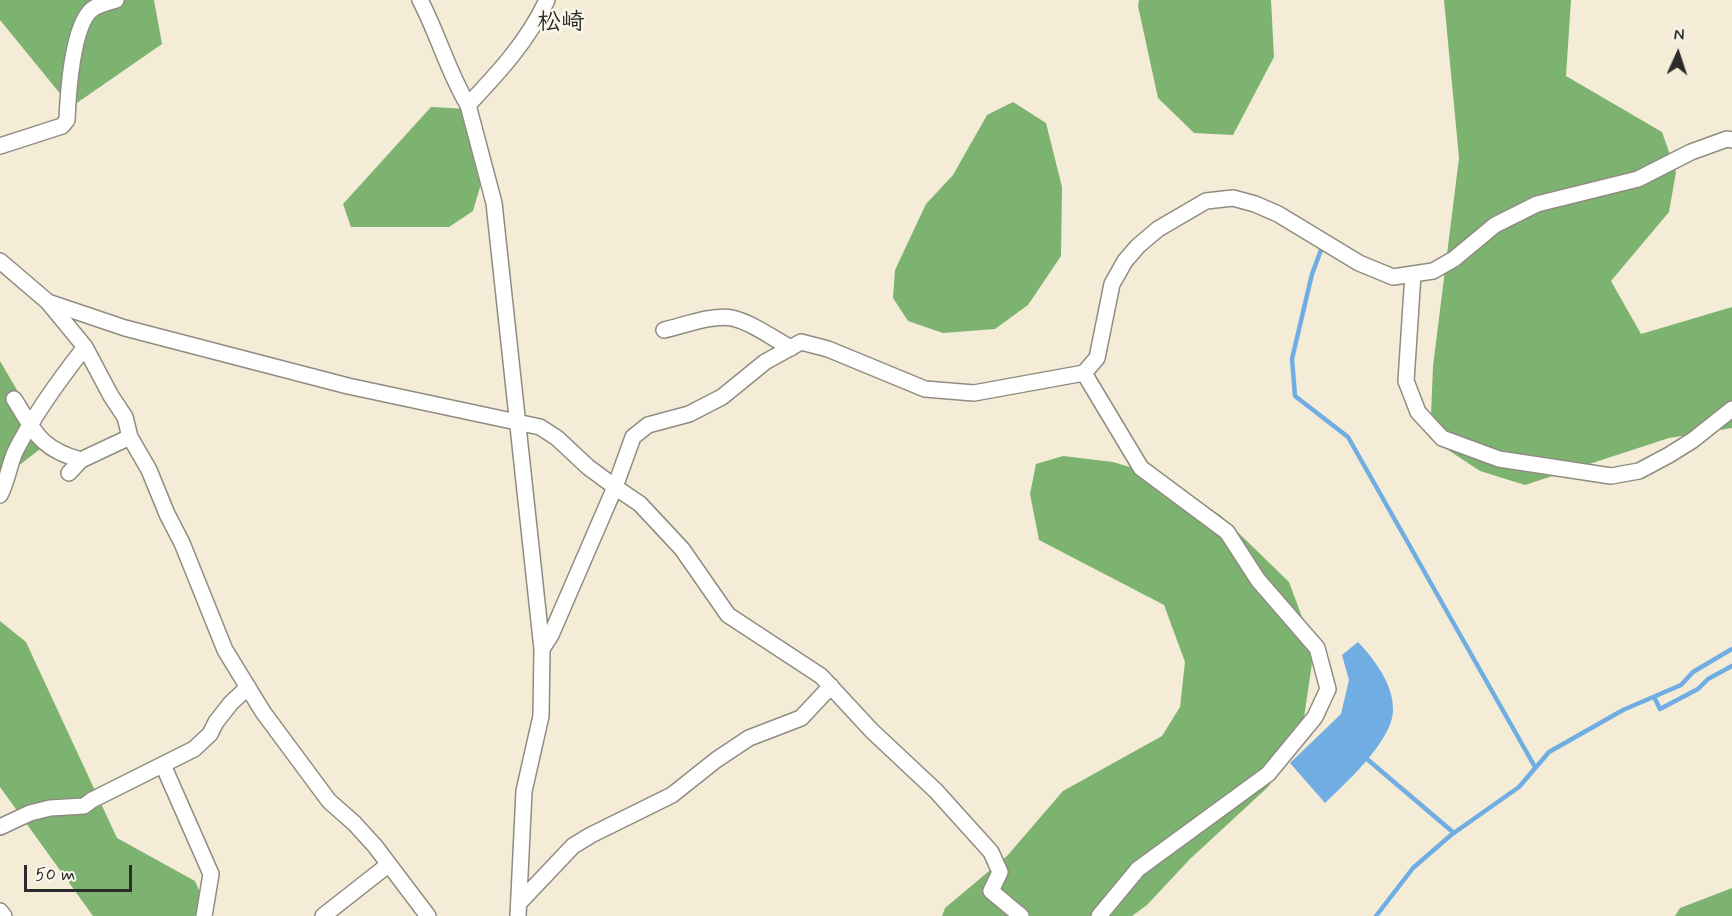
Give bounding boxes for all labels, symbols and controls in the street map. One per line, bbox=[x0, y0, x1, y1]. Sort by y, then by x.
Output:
district label: 松崎 bbox=[537, 10, 585, 38]
north arrow bbox=[1648, 24, 1708, 84]
text: N bbox=[1673, 25, 1685, 46]
scale bar bbox=[27, 853, 135, 891]
text: 50 m bbox=[35, 863, 75, 887]

